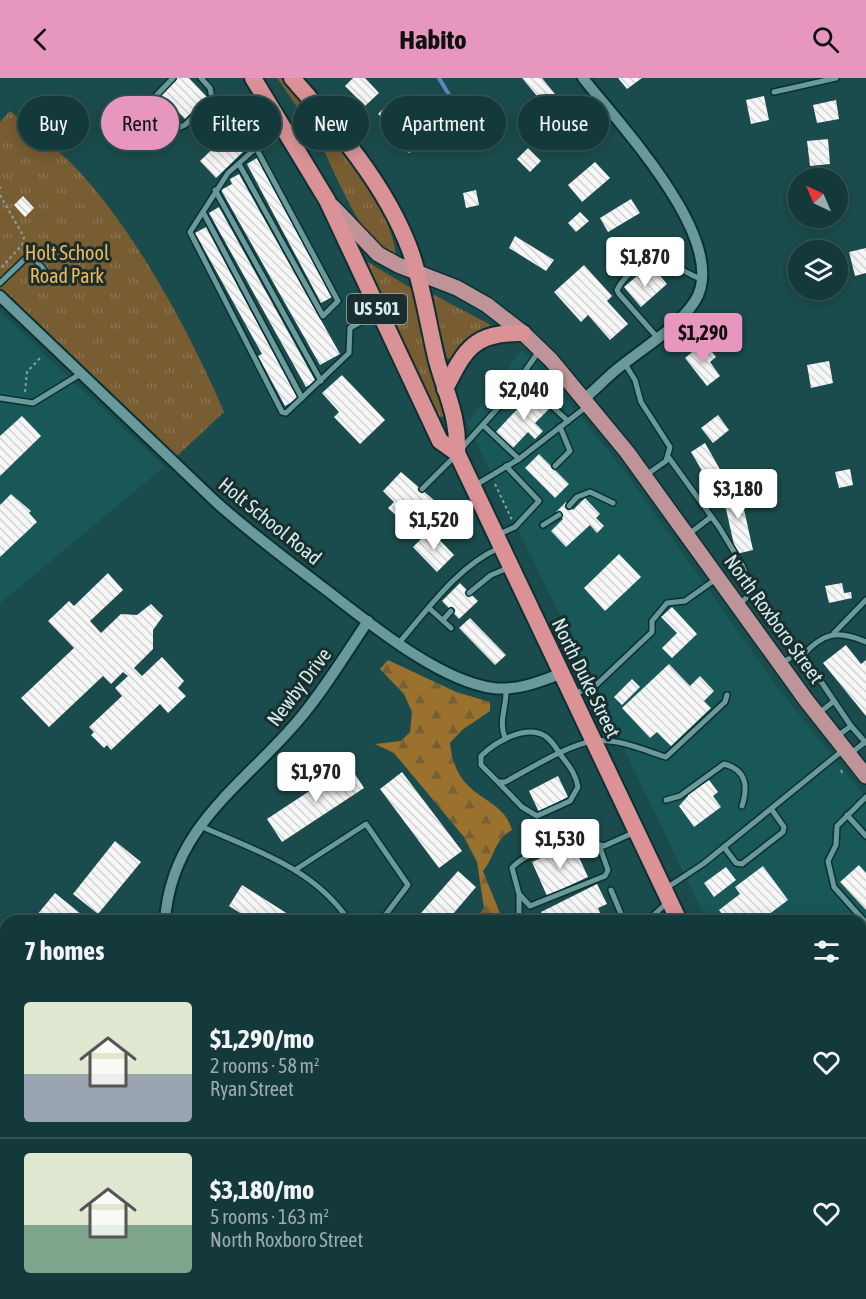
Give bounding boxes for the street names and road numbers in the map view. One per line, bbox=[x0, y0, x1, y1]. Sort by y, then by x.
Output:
road number: US 501 bbox=[347, 294, 407, 324]
street label: Holt School Road bbox=[214, 472, 326, 569]
street label: North Roxboro Street bbox=[720, 550, 829, 688]
street label: North Duke Street bbox=[548, 614, 625, 741]
street label: Newby Drive bbox=[262, 643, 335, 730]

